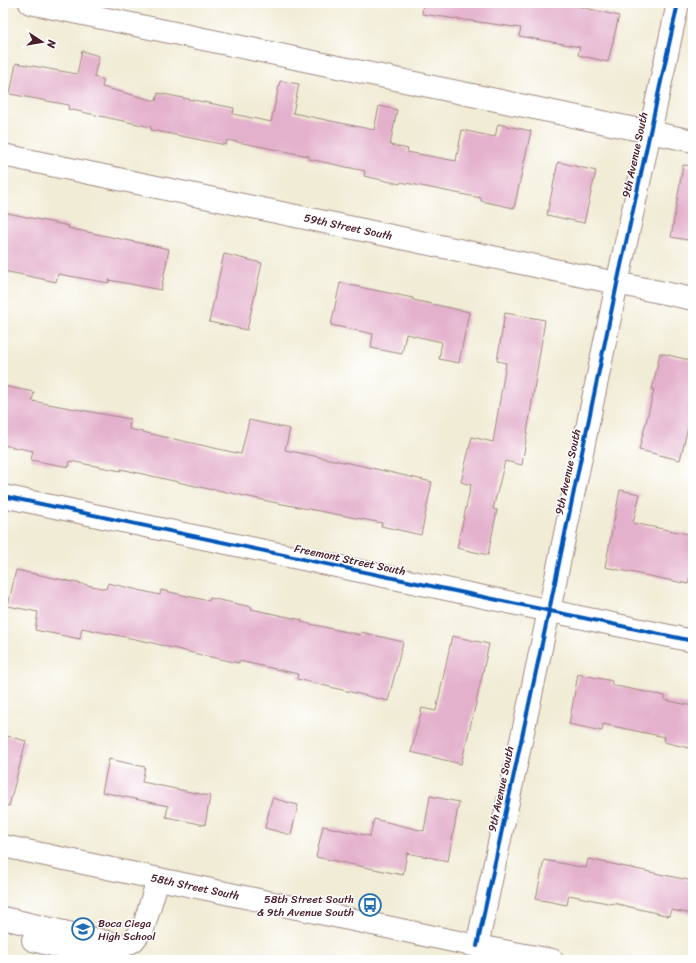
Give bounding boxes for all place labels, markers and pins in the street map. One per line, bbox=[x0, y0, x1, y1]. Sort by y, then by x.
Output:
place label: 58th Street South & 9th Avenue South bbox=[257, 890, 354, 922]
bus stop icon: 58th Street South & 9th Avenue South bbox=[357, 892, 383, 918]
place label: Boca Ciega High School bbox=[98, 914, 156, 946]
school or university icon: Boca Ciega High School bbox=[70, 916, 96, 942]

